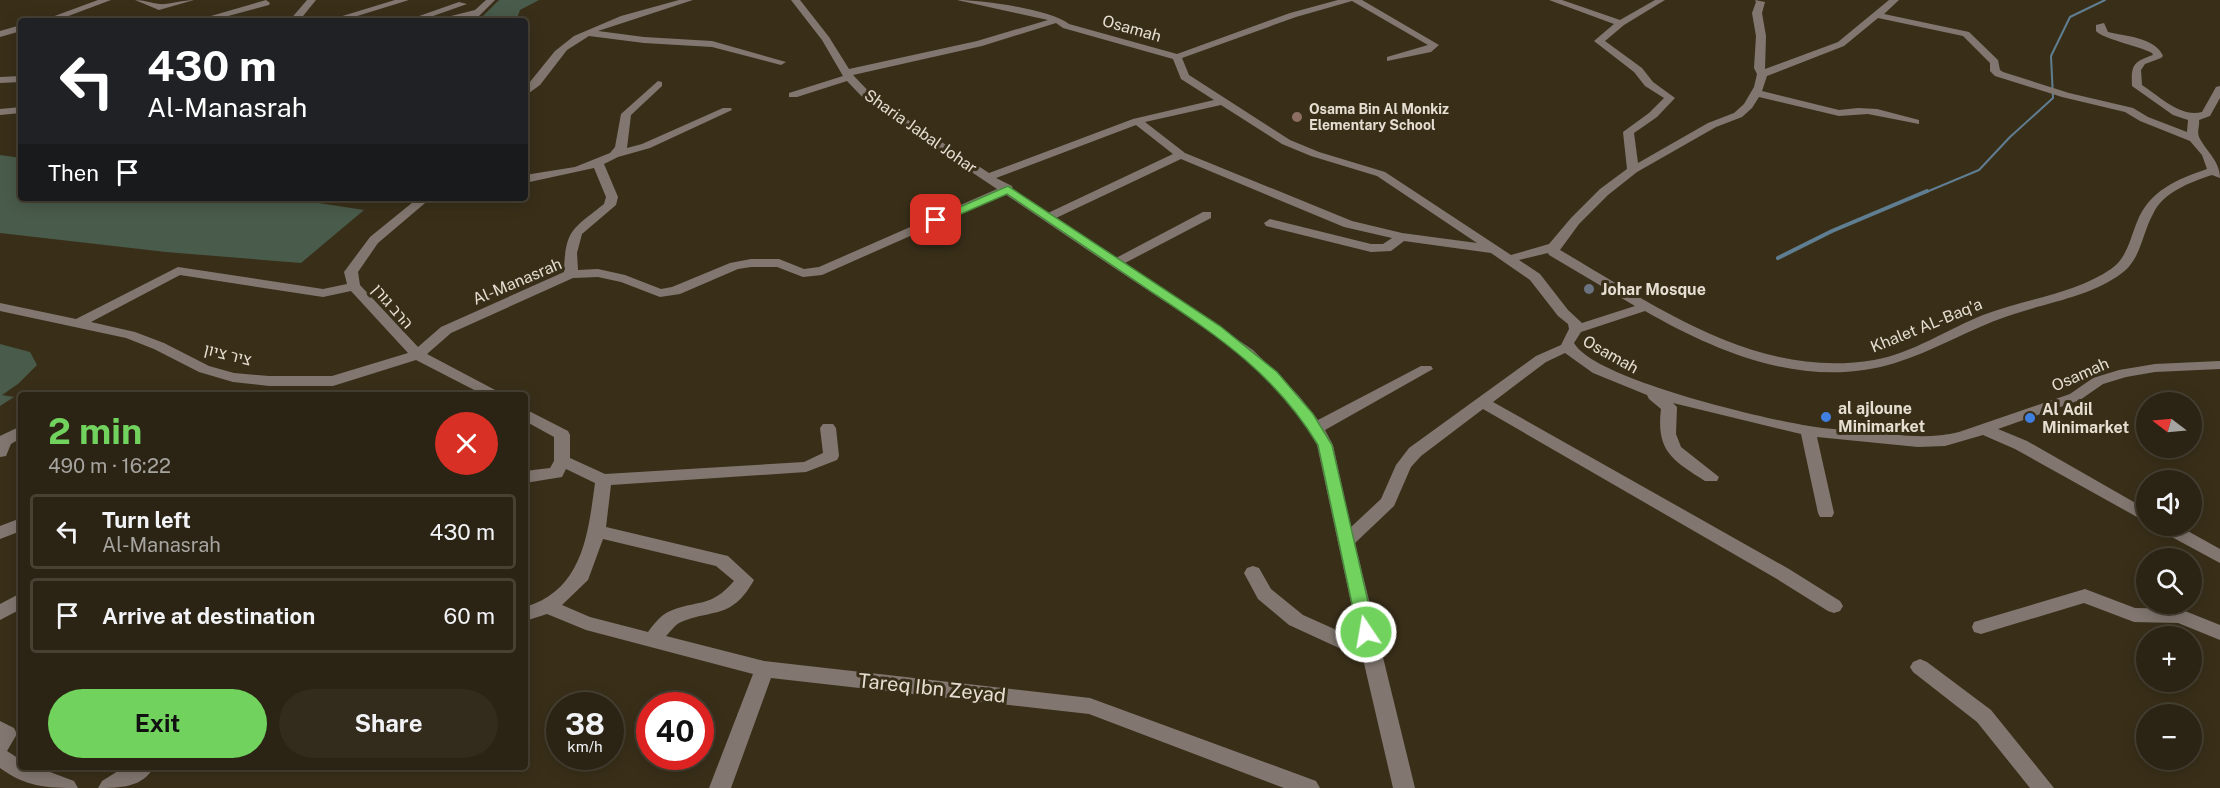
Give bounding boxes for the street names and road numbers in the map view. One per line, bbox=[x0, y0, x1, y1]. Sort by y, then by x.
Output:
street label: Osamah bbox=[1100, 11, 1164, 46]
street label: Sharia Jabal Johar bbox=[861, 85, 981, 177]
street label: Al-Manasrah bbox=[470, 254, 565, 309]
street label: הרב גורן bbox=[368, 280, 417, 333]
street label: Khalet AL-Baq'a bbox=[1868, 294, 1985, 357]
street label: Osamah bbox=[1580, 331, 1642, 377]
street label: ציר ציון bbox=[202, 339, 254, 370]
street label: Osamah bbox=[2049, 353, 2112, 395]
street label: Tareq Ibn Zeyad bbox=[857, 668, 1007, 708]

